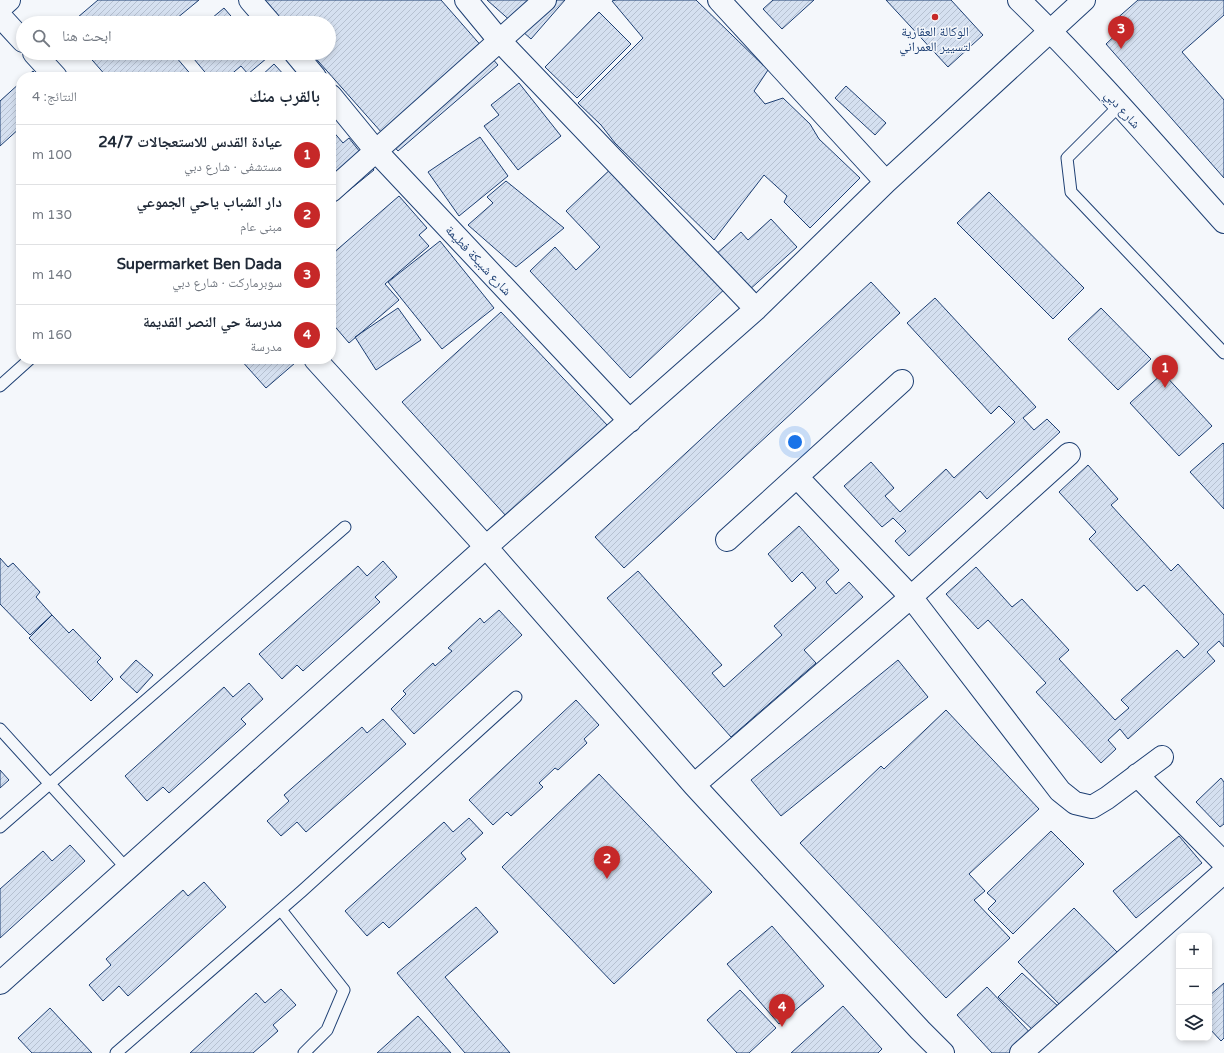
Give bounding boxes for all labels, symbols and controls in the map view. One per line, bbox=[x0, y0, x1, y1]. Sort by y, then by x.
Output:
marker: الوكالة العقارية لتسيير العمراني bbox=[930, 12, 940, 22]
search box bbox=[16, 16, 336, 60]
pin: 3 bbox=[1108, 16, 1134, 49]
place label: الوكالة العقارية لتسيير العمراني bbox=[899, 24, 971, 57]
icon: search bbox=[30, 27, 52, 49]
text: ابحث هنا bbox=[62, 27, 112, 45]
text: بالقرب منك bbox=[249, 86, 320, 107]
street label: شارع دبي bbox=[1099, 87, 1144, 134]
text: النتائج: 4 bbox=[32, 89, 77, 105]
text: عيادة القدس للاستعجالات 24/7 bbox=[98, 133, 282, 151]
text: 100 m bbox=[32, 147, 72, 163]
text: 1 bbox=[303, 147, 311, 163]
text: مستشفى · شارع دبي bbox=[184, 159, 282, 175]
text: دار الشباب ياحي الجموعي bbox=[137, 193, 282, 211]
text: 130 m bbox=[32, 207, 72, 223]
text: 2 bbox=[303, 207, 311, 223]
text: مبنى عام bbox=[240, 219, 282, 235]
street label: شارع شبيكة فطيمة bbox=[441, 222, 515, 300]
text: Supermarket Ben Dada bbox=[117, 255, 282, 273]
text: 140 m bbox=[32, 267, 72, 283]
text: 3 bbox=[303, 267, 311, 283]
text: سوبرماركت · شارع دبي bbox=[172, 275, 282, 291]
text: مدرسة حي النصر القديمة bbox=[143, 313, 282, 331]
text: 160 m bbox=[32, 327, 72, 343]
text: 4 bbox=[303, 327, 311, 343]
text: مدرسة bbox=[250, 339, 282, 355]
pin: 1 bbox=[1152, 355, 1178, 388]
your location bbox=[785, 432, 805, 452]
pin: 2 bbox=[594, 846, 620, 879]
map controls bbox=[1176, 933, 1212, 1041]
button: + bbox=[1176, 933, 1212, 969]
button: − bbox=[1176, 969, 1212, 1005]
pin: 4 bbox=[769, 994, 795, 1027]
button: layers bbox=[1176, 1005, 1212, 1041]

